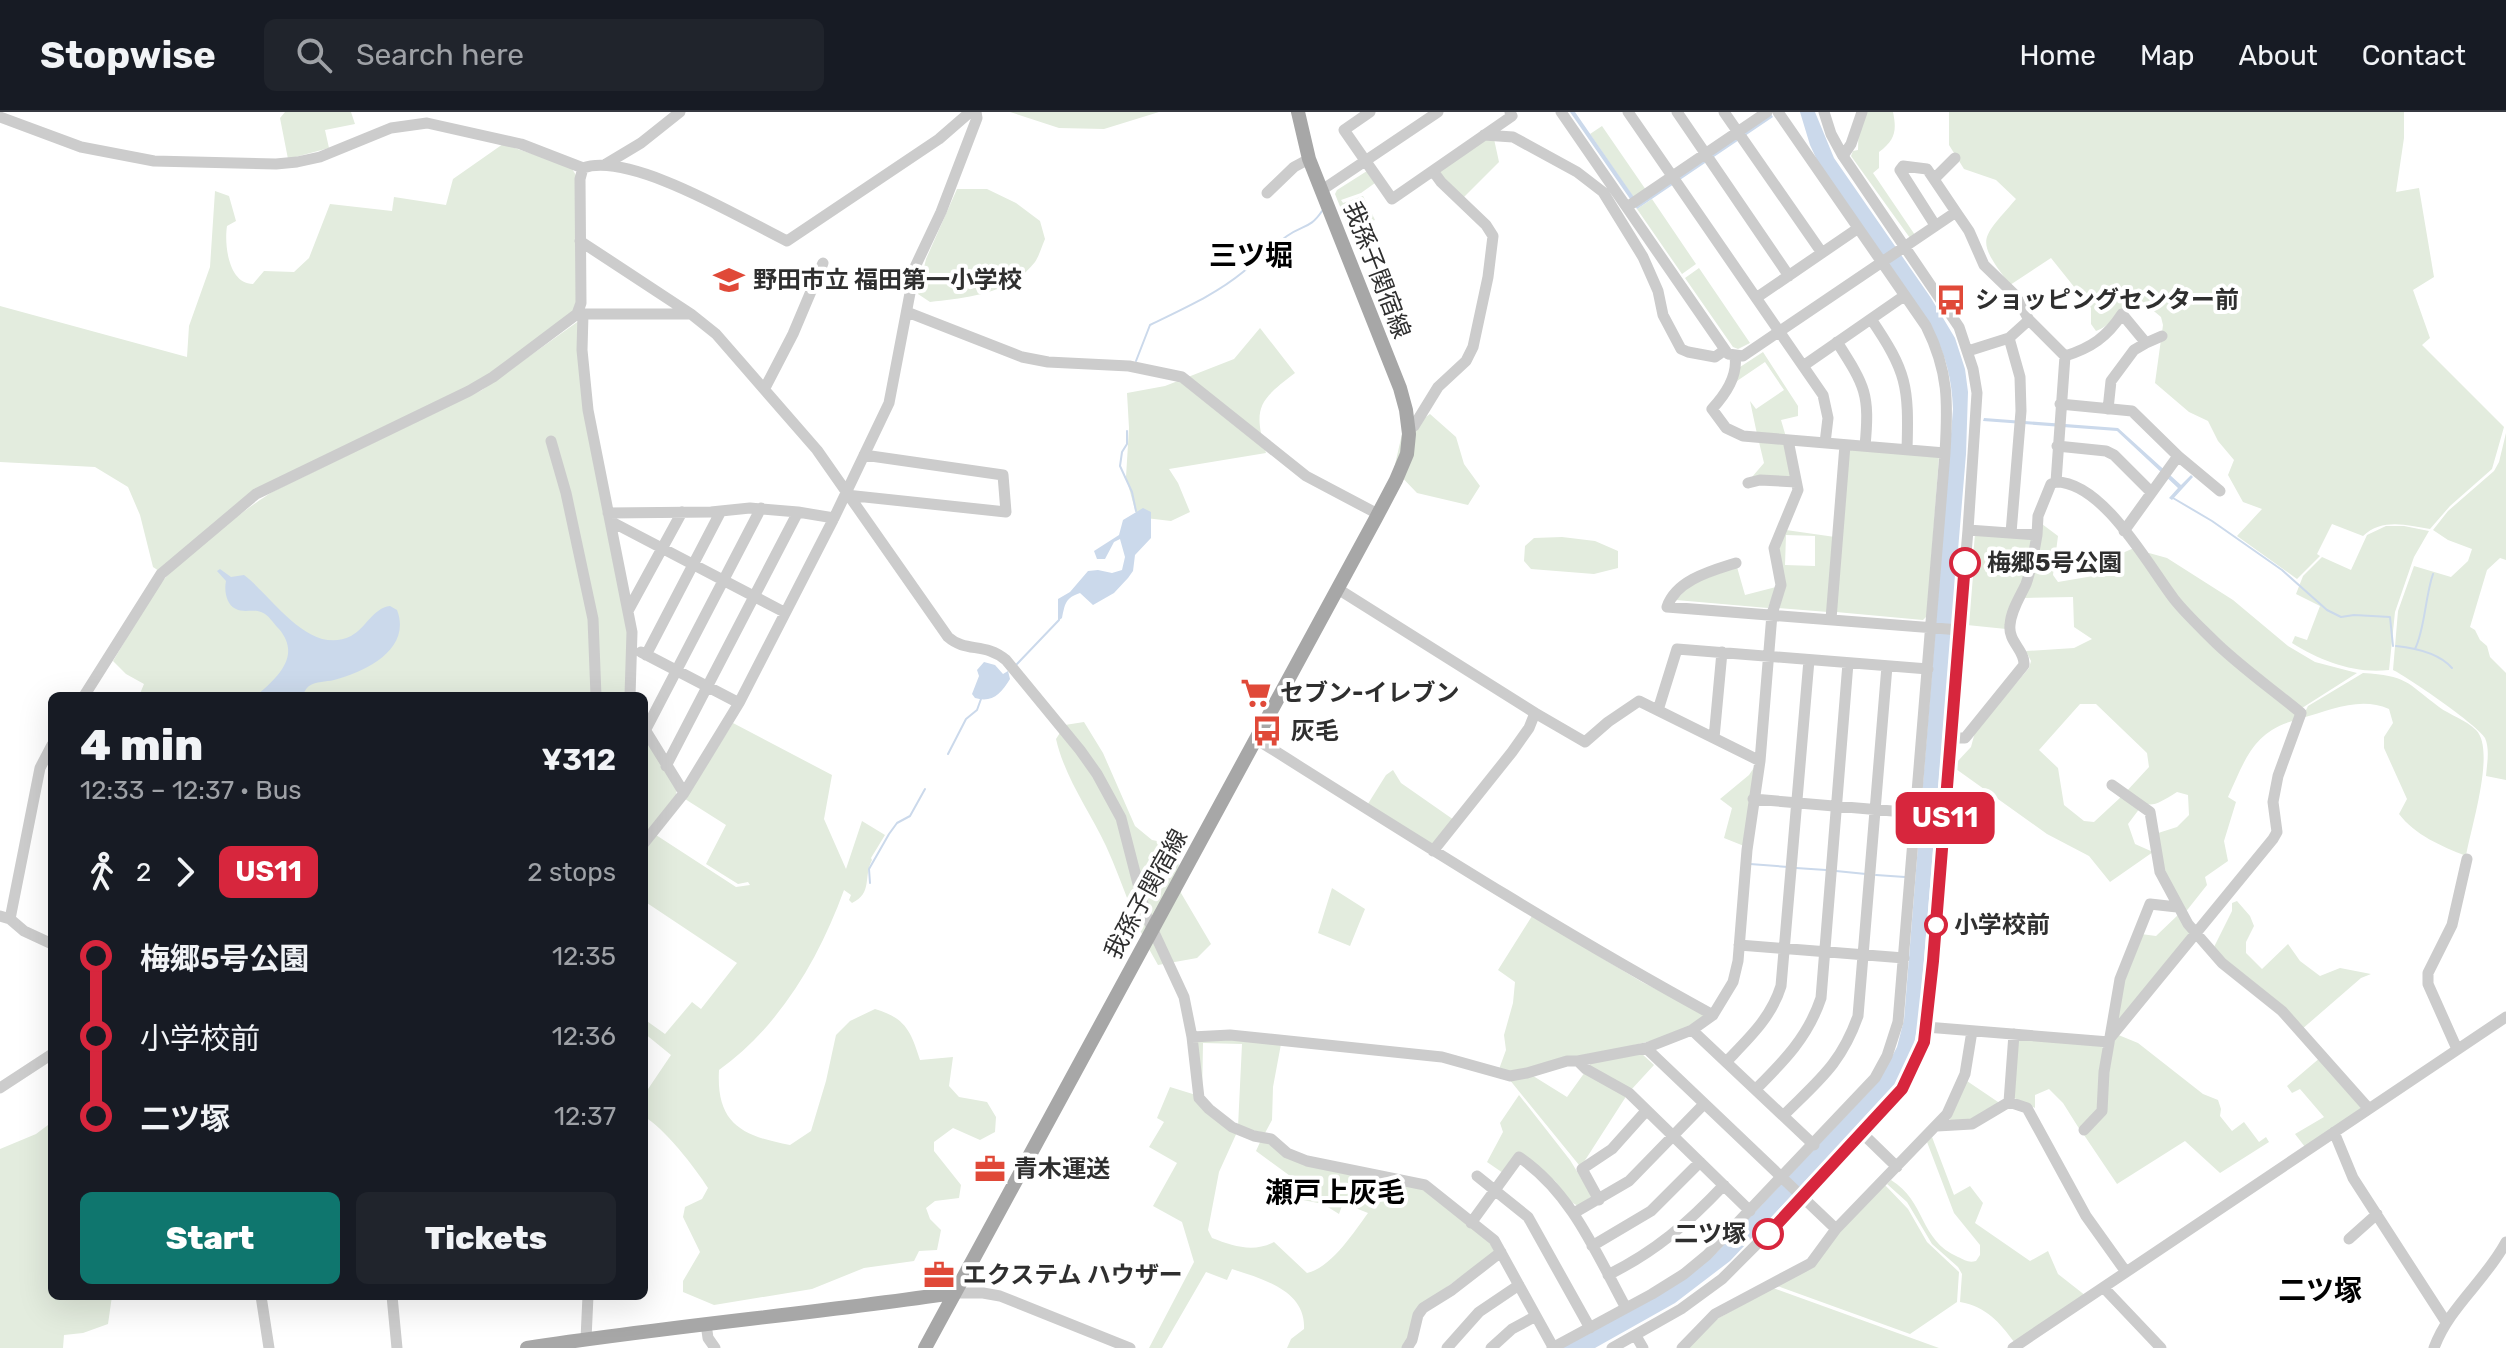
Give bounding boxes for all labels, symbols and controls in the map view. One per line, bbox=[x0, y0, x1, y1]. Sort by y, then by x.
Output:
search box bbox=[264, 19, 824, 91]
text: Stopwise bbox=[40, 32, 216, 78]
icon: search bbox=[292, 33, 336, 77]
text: Search here bbox=[356, 37, 524, 73]
text: Home bbox=[2019, 39, 2096, 72]
text: Map bbox=[2140, 39, 2194, 72]
text: About bbox=[2238, 39, 2318, 72]
text: Contact bbox=[2362, 39, 2466, 72]
street label: 我孫子関宿線 bbox=[1338, 198, 1416, 342]
district label: 三ツ堀 bbox=[1209, 239, 1293, 272]
school or university icon: 野田市立 福田第一小学校 bbox=[712, 263, 746, 297]
place label: 野田市立 福田第一小学校 bbox=[753, 266, 1022, 294]
bus stop icon: ショッピングセンター前 bbox=[1934, 283, 1968, 317]
place label: ショッピングセンター前 bbox=[1975, 286, 2239, 314]
marker: 梅郷5号公園 bbox=[1950, 548, 1980, 578]
place label: 梅郷5号公園 bbox=[1987, 549, 2123, 577]
supermarket icon: セブン-イレブン bbox=[1239, 676, 1273, 710]
place label: セブン-イレブン bbox=[1280, 679, 1459, 707]
bus stop icon: 灰毛 bbox=[1250, 714, 1284, 748]
place label: 灰毛 bbox=[1291, 717, 1339, 745]
text: 4 min bbox=[80, 719, 203, 771]
text: ¥312 bbox=[542, 742, 616, 778]
text: 12:33 – 12:37 · Bus bbox=[80, 775, 302, 806]
line badge: US11 bbox=[1889, 792, 2001, 844]
text: US11 bbox=[1912, 801, 1978, 834]
street label: 我孫子関宿線 bbox=[1099, 824, 1193, 964]
icon: walk bbox=[80, 850, 124, 894]
icon: forward bbox=[163, 850, 207, 894]
text: US11 bbox=[235, 855, 302, 888]
text: 2 bbox=[136, 857, 151, 888]
text: 2 stops bbox=[527, 857, 616, 888]
place label: 小学校前 bbox=[1954, 911, 2050, 939]
marker: 小学校前 bbox=[1925, 914, 1947, 936]
text: 梅郷5号公園 bbox=[140, 941, 309, 977]
text: 12:35 bbox=[552, 941, 616, 972]
text: 小学校前 bbox=[140, 1021, 260, 1057]
text: 12:36 bbox=[552, 1021, 616, 1052]
text: 二ツ塚 bbox=[140, 1101, 230, 1137]
text: 12:37 bbox=[554, 1101, 616, 1132]
office icon: 青木運送 bbox=[973, 1152, 1007, 1186]
place label: 青木運送 bbox=[1014, 1155, 1110, 1183]
district label: 瀬戸上灰毛 bbox=[1265, 1176, 1405, 1209]
button: Start bbox=[80, 1192, 340, 1284]
button: Tickets bbox=[356, 1192, 616, 1284]
marker: 二ツ塚 bbox=[1753, 1219, 1783, 1249]
place label: 二ツ塚 bbox=[1674, 1220, 1746, 1248]
office icon: エクステム ハウザー bbox=[922, 1258, 956, 1292]
place label: エクステム ハウザー bbox=[963, 1261, 1183, 1289]
district label: 二ツ塚 bbox=[2278, 1274, 2362, 1307]

